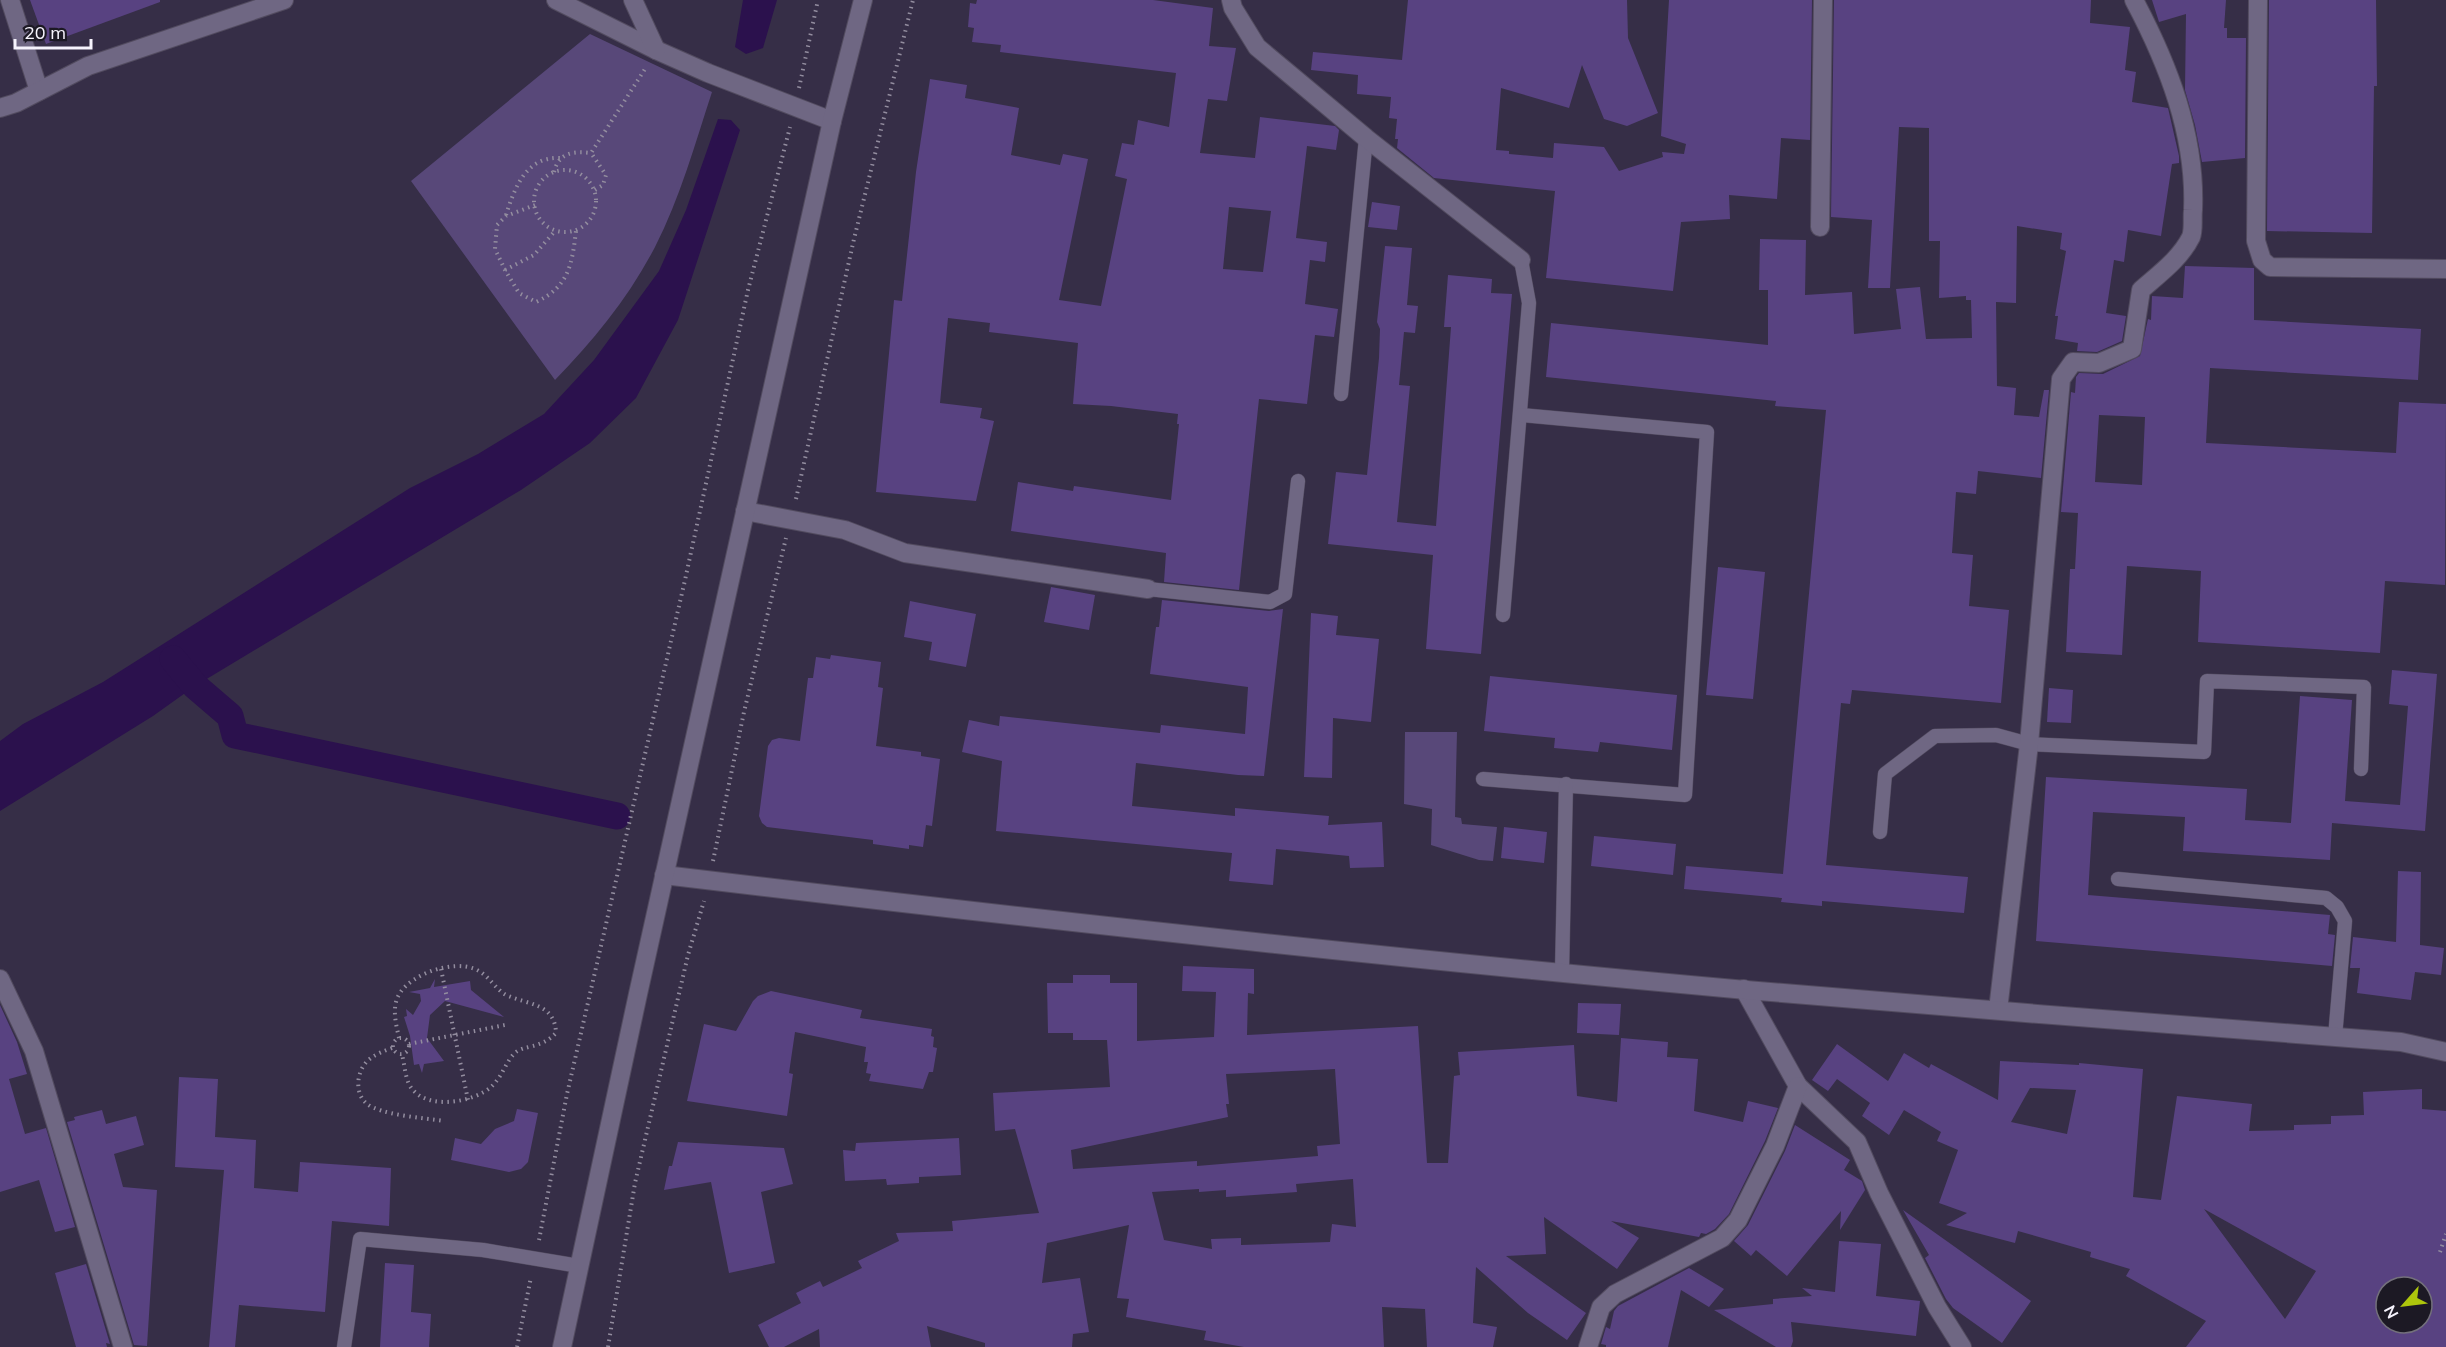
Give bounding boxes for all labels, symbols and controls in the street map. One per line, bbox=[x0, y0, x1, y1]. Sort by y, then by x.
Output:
scale bar bbox=[15, 12, 92, 50]
text: 20 m bbox=[24, 21, 66, 44]
north arrow bbox=[2374, 1275, 2434, 1335]
text: N bbox=[2379, 1302, 2402, 1322]

